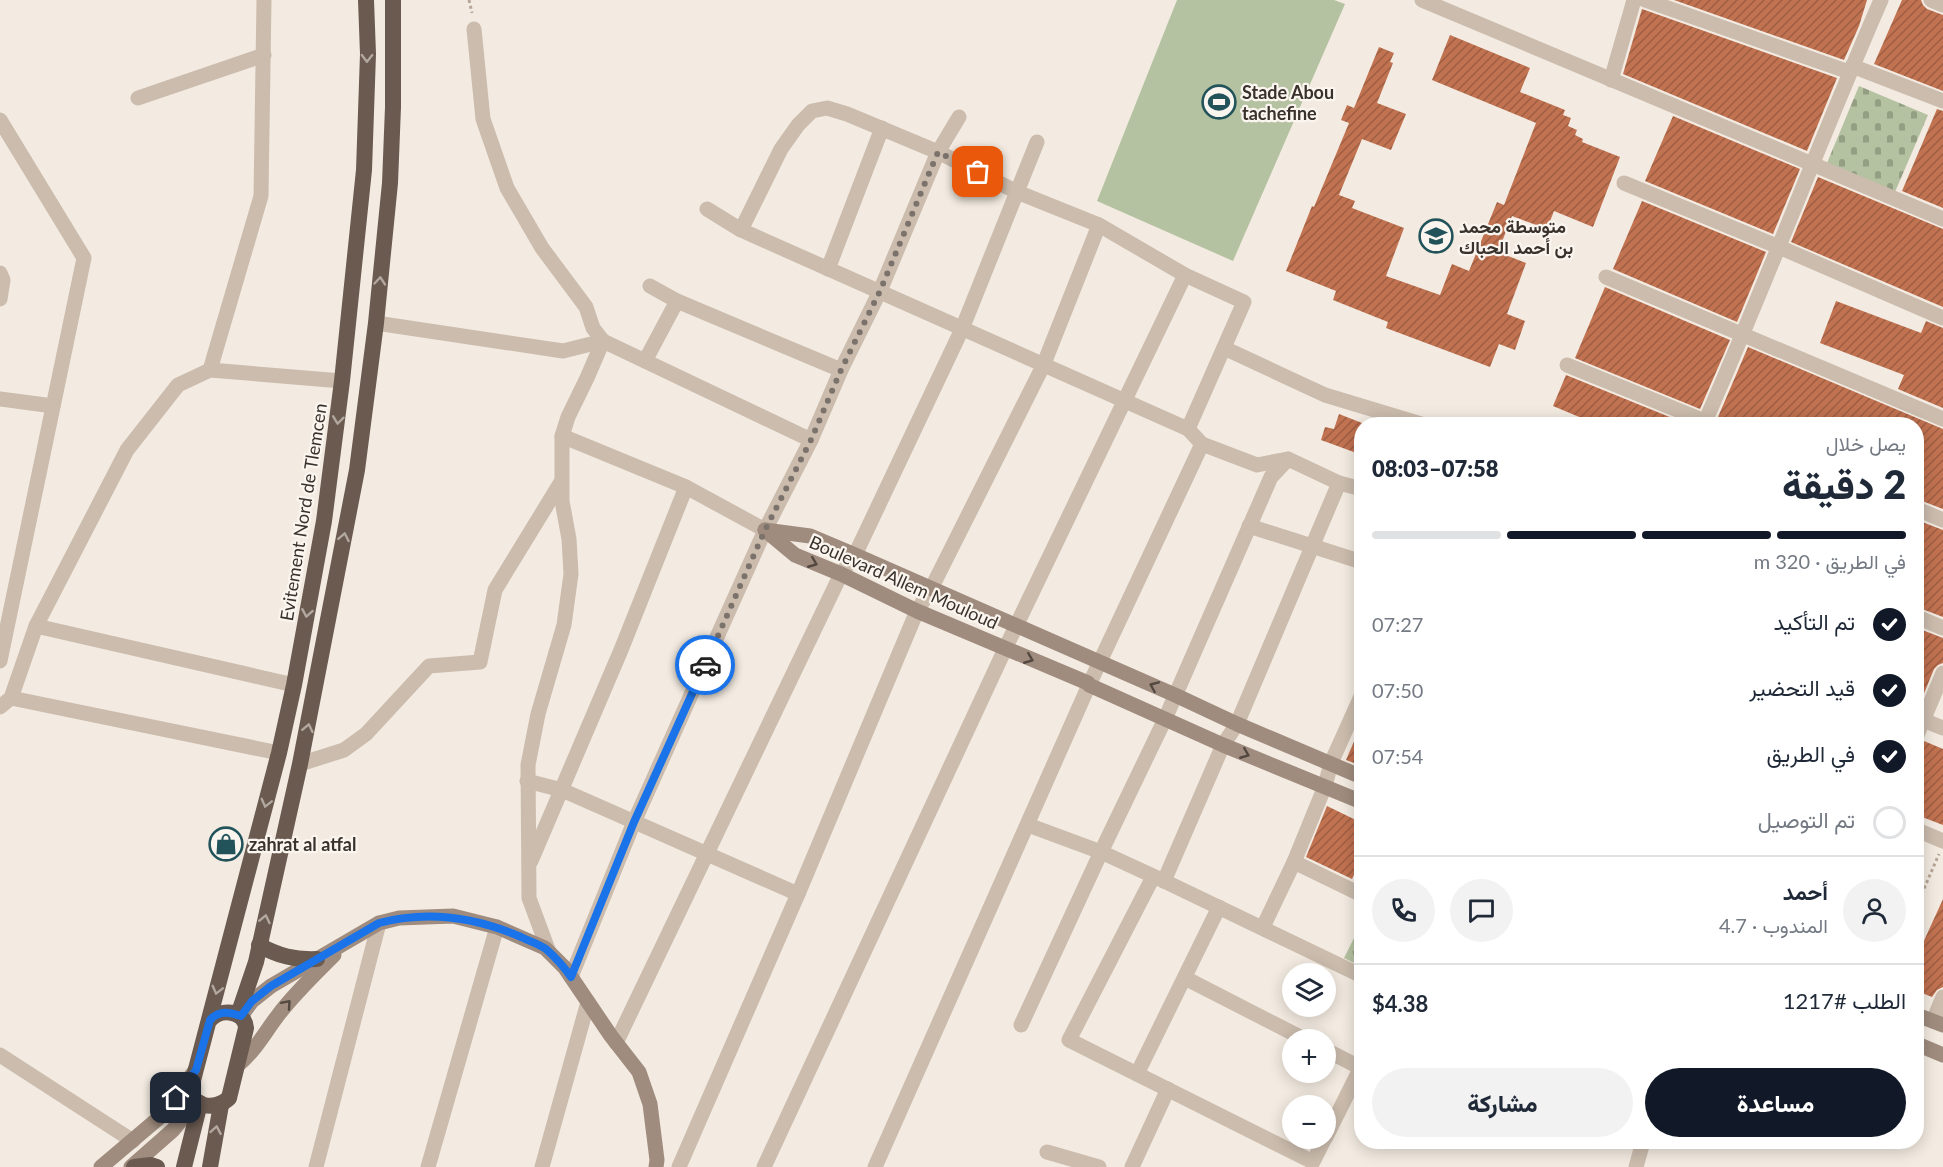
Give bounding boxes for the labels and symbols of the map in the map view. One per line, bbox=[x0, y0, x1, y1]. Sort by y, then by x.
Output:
one-way arrow bbox=[361, 54, 374, 63]
place label: Stade Abou tachefine bbox=[1242, 81, 1334, 124]
sports icon: Stade Abou tachefine bbox=[1201, 84, 1237, 120]
pin bbox=[952, 146, 1003, 197]
place label: متوسطة محمد بن أحمد الحباك bbox=[1459, 215, 1573, 259]
school or university icon: متوسطة محمد بن أحمد الحباك bbox=[1418, 218, 1454, 254]
one-way arrow bbox=[373, 277, 386, 286]
street label: Evitement Nord de Tlemcen bbox=[275, 402, 331, 622]
one-way arrow bbox=[332, 415, 345, 425]
street label: Boulevard Allem Mouloud bbox=[806, 530, 1002, 634]
one-way arrow bbox=[337, 532, 350, 542]
one-way arrow bbox=[807, 556, 818, 568]
one-way arrow bbox=[301, 607, 314, 617]
courier bbox=[675, 635, 735, 695]
one-way arrow bbox=[1023, 652, 1034, 664]
one-way arrow bbox=[1150, 681, 1161, 693]
one-way arrow bbox=[301, 724, 314, 734]
one-way arrow bbox=[1240, 746, 1250, 759]
one-way arrow bbox=[261, 798, 274, 808]
shop icon: zahrat al atfal bbox=[208, 826, 244, 862]
place label: zahrat al atfal bbox=[249, 833, 356, 855]
one-way arrow bbox=[258, 914, 271, 924]
one-way arrow bbox=[211, 985, 224, 995]
one-way arrow bbox=[280, 1000, 291, 1011]
pin bbox=[150, 1072, 201, 1123]
one-way arrow bbox=[210, 1125, 222, 1135]

